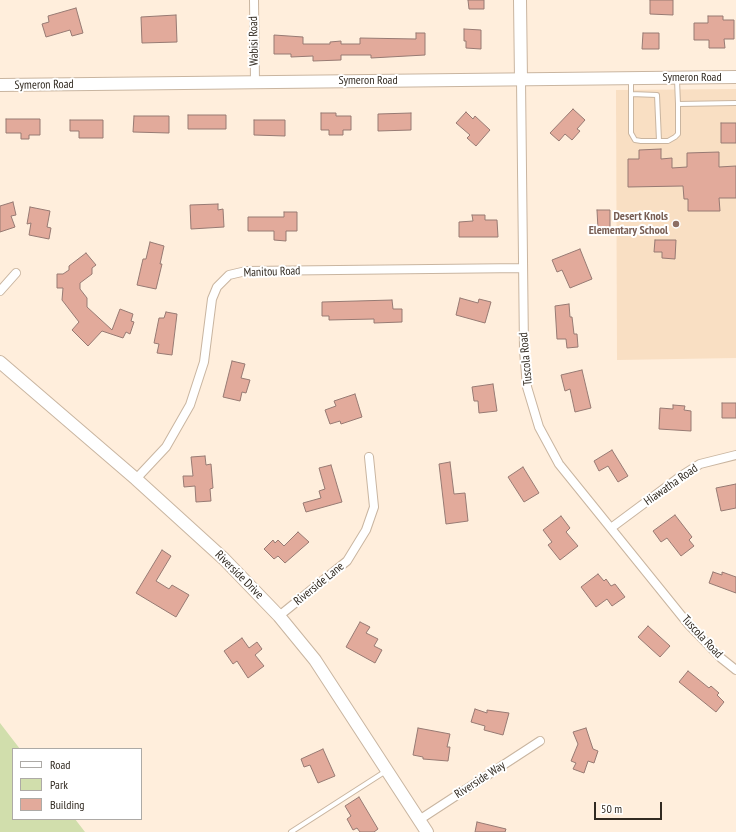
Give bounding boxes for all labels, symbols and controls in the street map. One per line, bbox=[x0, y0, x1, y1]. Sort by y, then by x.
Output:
street label: Wabisi Road bbox=[246, 16, 262, 66]
street label: Symeron Road bbox=[662, 71, 722, 85]
street label: Symeron Road bbox=[338, 74, 398, 88]
street label: Symeron Road bbox=[14, 77, 74, 93]
place label: Desert Knols Elementary School bbox=[589, 210, 668, 238]
marker: Desert Knols Elementary School bbox=[671, 219, 681, 229]
street label: Manitou Road bbox=[243, 264, 301, 280]
street label: Tuscola Road bbox=[516, 332, 536, 386]
street label: Hiawatha Road bbox=[641, 461, 701, 509]
street label: Riverside Drive bbox=[212, 548, 266, 602]
street label: Riverside Lane bbox=[291, 559, 347, 609]
street label: Tuscola Road bbox=[679, 613, 725, 661]
legend bbox=[12, 748, 142, 820]
text: Road bbox=[50, 757, 70, 772]
street label: Riverside Way bbox=[452, 758, 508, 802]
text: Park bbox=[50, 777, 68, 792]
scale bar bbox=[596, 794, 664, 820]
text: Building bbox=[50, 797, 85, 812]
text: 50 m bbox=[601, 801, 622, 816]

